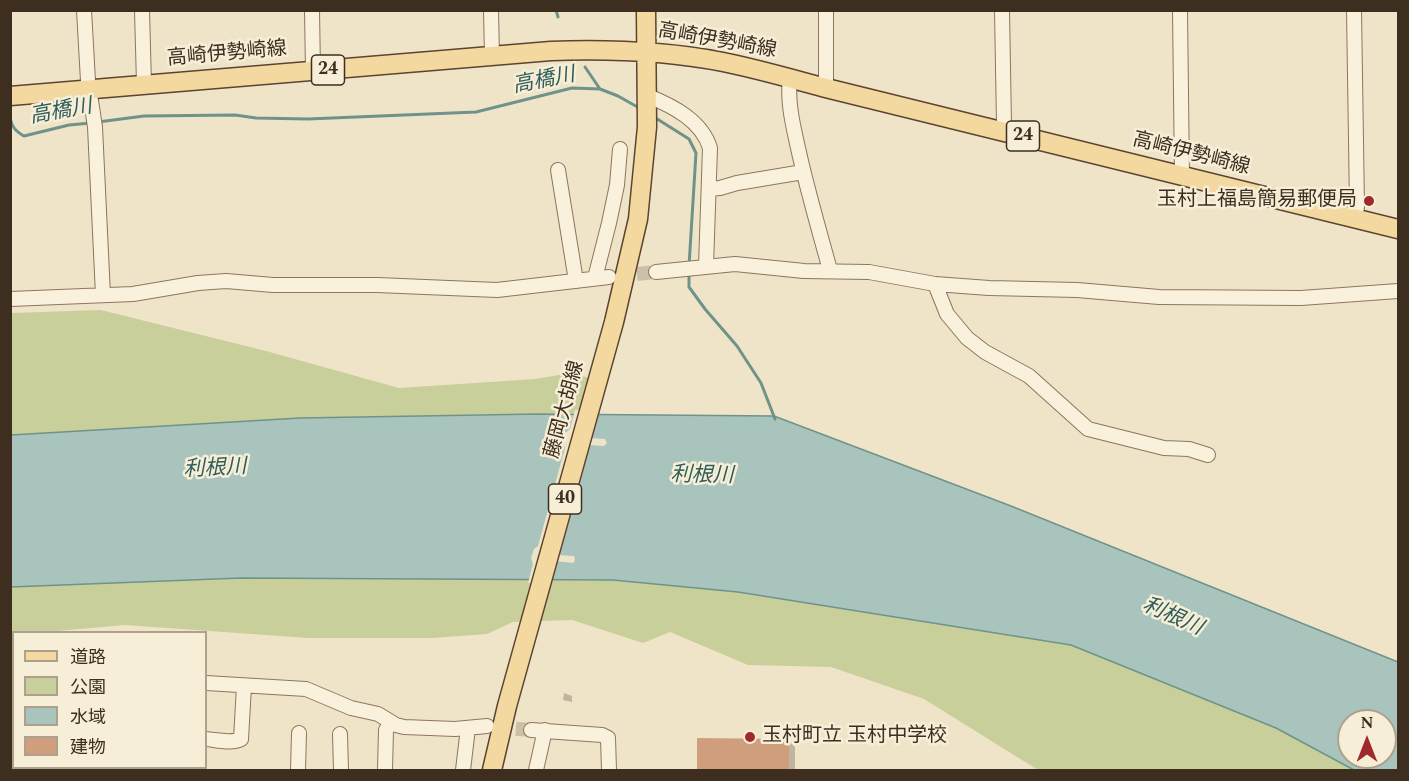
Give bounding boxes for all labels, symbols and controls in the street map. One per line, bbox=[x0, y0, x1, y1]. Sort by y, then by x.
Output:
street label: 高崎伊勢崎線 bbox=[656, 20, 778, 64]
street label: 高崎伊勢崎線 bbox=[166, 38, 288, 72]
road number: 24 bbox=[312, 55, 344, 85]
water label: 高橋川 bbox=[511, 64, 577, 100]
water label: 高橋川 bbox=[28, 95, 94, 131]
road number: 24 bbox=[1006, 121, 1040, 151]
street label: 高崎伊勢崎線 bbox=[1130, 129, 1252, 181]
place label: 玉村上福島簡易郵便局 bbox=[1157, 189, 1357, 213]
marker: 玉村上福島簡易郵便局 bbox=[1362, 194, 1376, 208]
street label: 藤岡大胡線 bbox=[541, 359, 591, 461]
water label: 利根川 bbox=[183, 456, 247, 484]
water label: 利根川 bbox=[670, 464, 734, 490]
road number: 40 bbox=[548, 484, 582, 514]
water label: 利根川 bbox=[1138, 594, 1206, 642]
legend bbox=[12, 631, 207, 769]
text: 道路 bbox=[70, 644, 106, 671]
text: 公園 bbox=[70, 674, 106, 701]
text: 水域 bbox=[70, 704, 106, 731]
north arrow bbox=[1337, 709, 1397, 769]
text: N bbox=[1360, 711, 1374, 735]
place label: 玉村町立 玉村中学校 bbox=[762, 725, 947, 749]
marker: 玉村町立 玉村中学校 bbox=[743, 730, 757, 744]
text: 建物 bbox=[70, 734, 106, 761]

